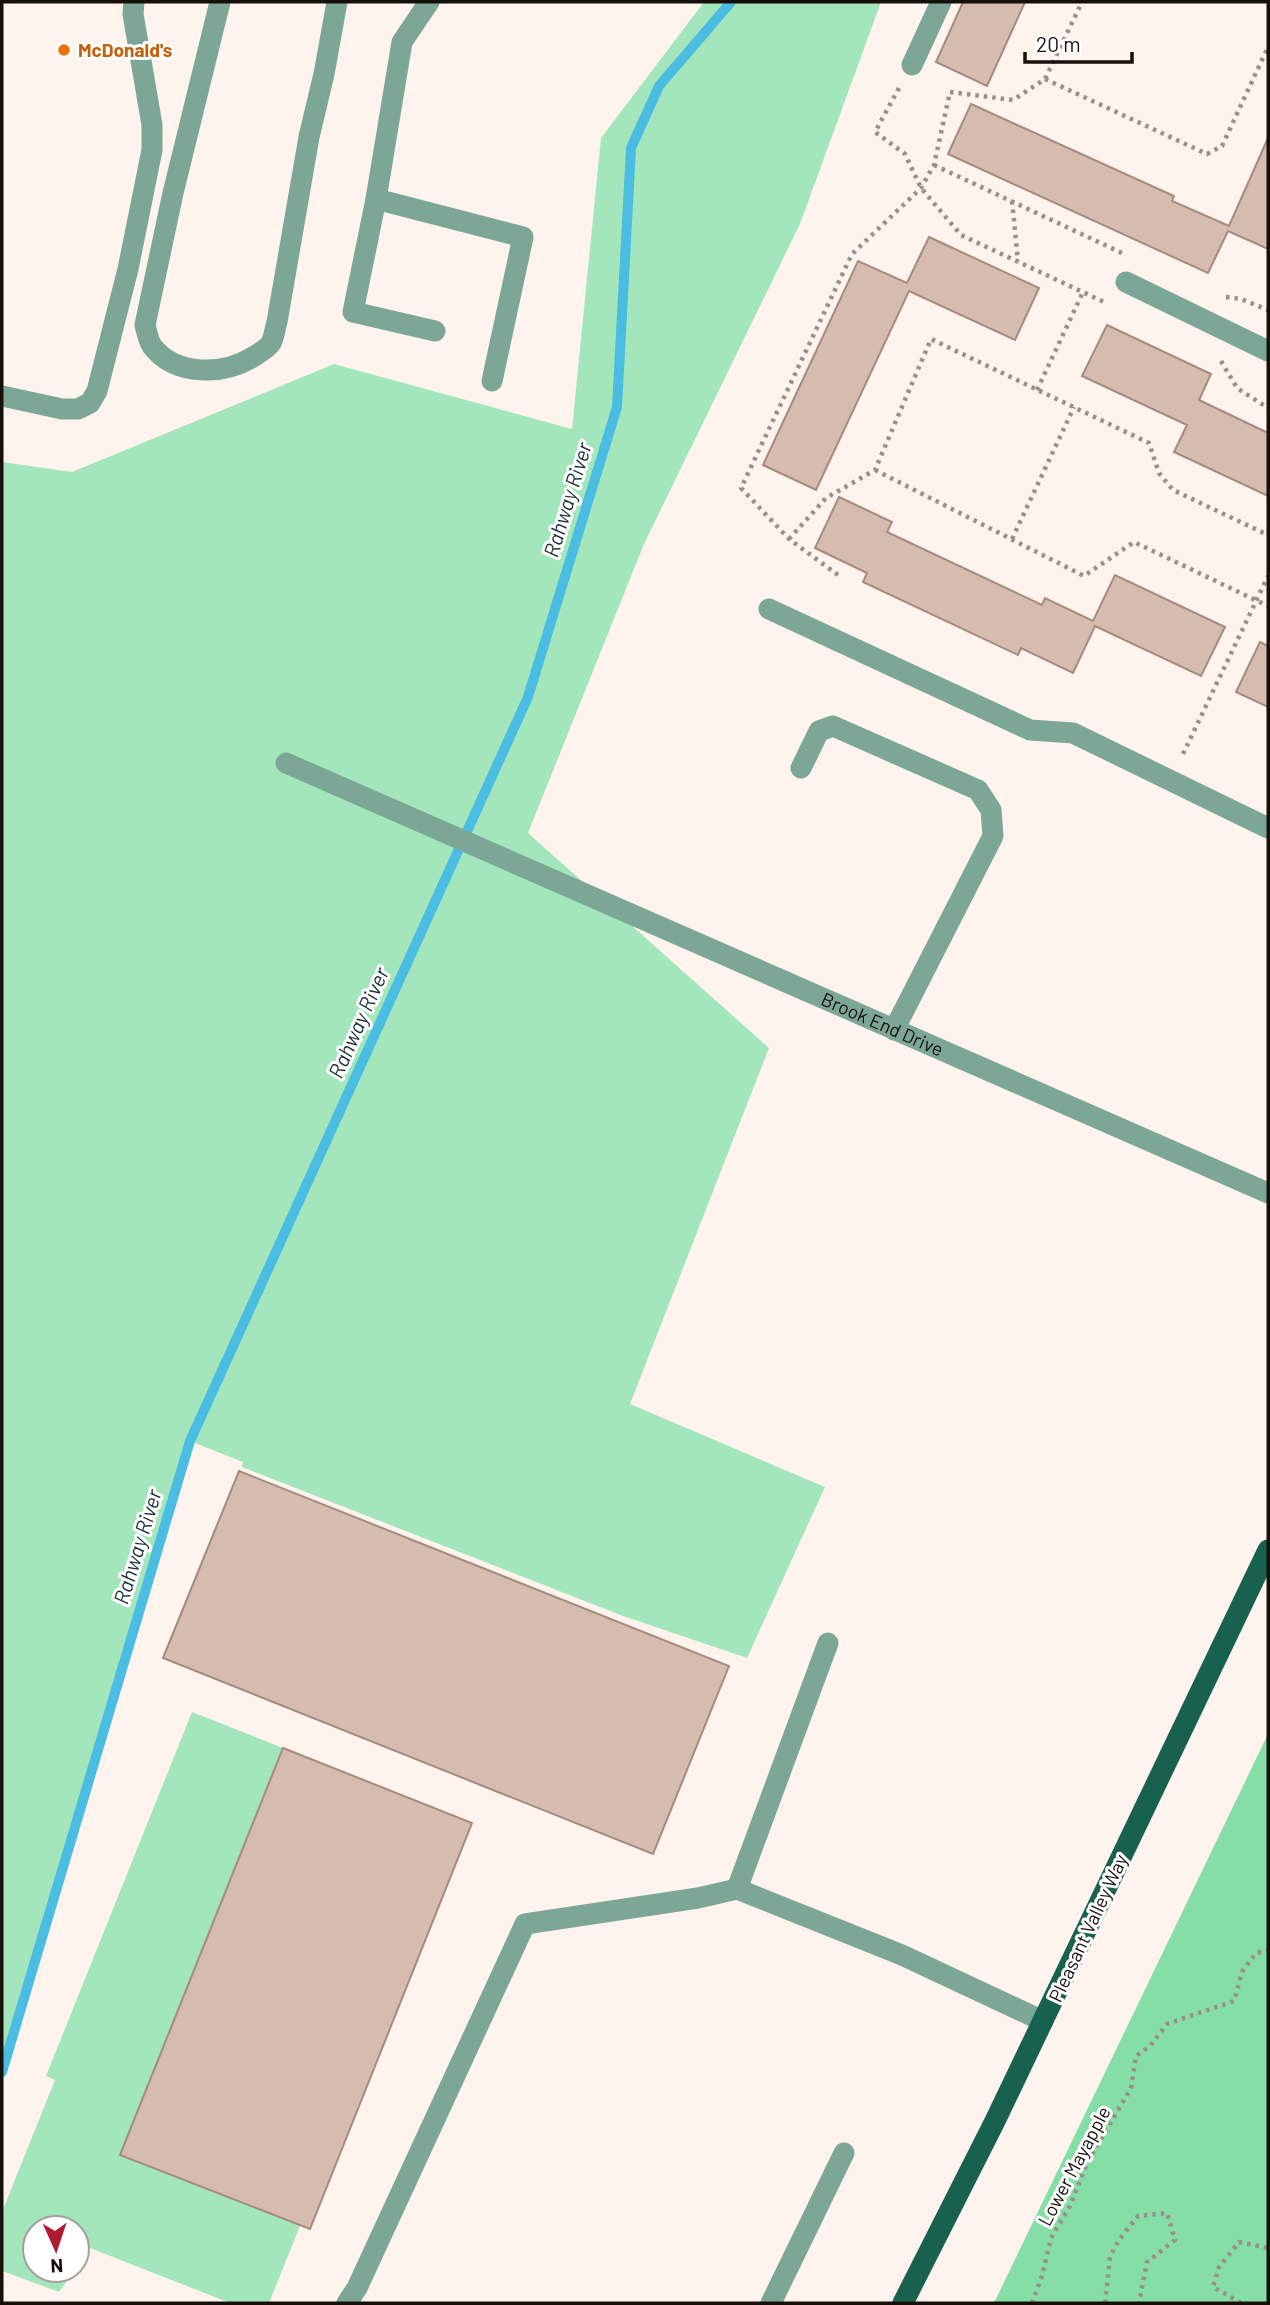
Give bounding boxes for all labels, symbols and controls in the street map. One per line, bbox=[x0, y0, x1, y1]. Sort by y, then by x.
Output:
scale bar bbox=[1025, 21, 1132, 65]
text: 20 m bbox=[1036, 31, 1081, 56]
place label: McDonald's bbox=[78, 38, 172, 61]
marker: McDonald's bbox=[56, 42, 72, 58]
water label: Rahway River bbox=[537, 439, 596, 560]
water label: Rahway River bbox=[322, 963, 393, 1082]
street label: Brook End Drive bbox=[818, 987, 947, 1060]
water label: Rahway River bbox=[107, 1486, 166, 1607]
street label: Pleasant Valley Way bbox=[1043, 1850, 1132, 2005]
street label: Lower Mayapple bbox=[1032, 2102, 1115, 2229]
north arrow bbox=[21, 2214, 91, 2284]
text: N bbox=[50, 2255, 64, 2278]

